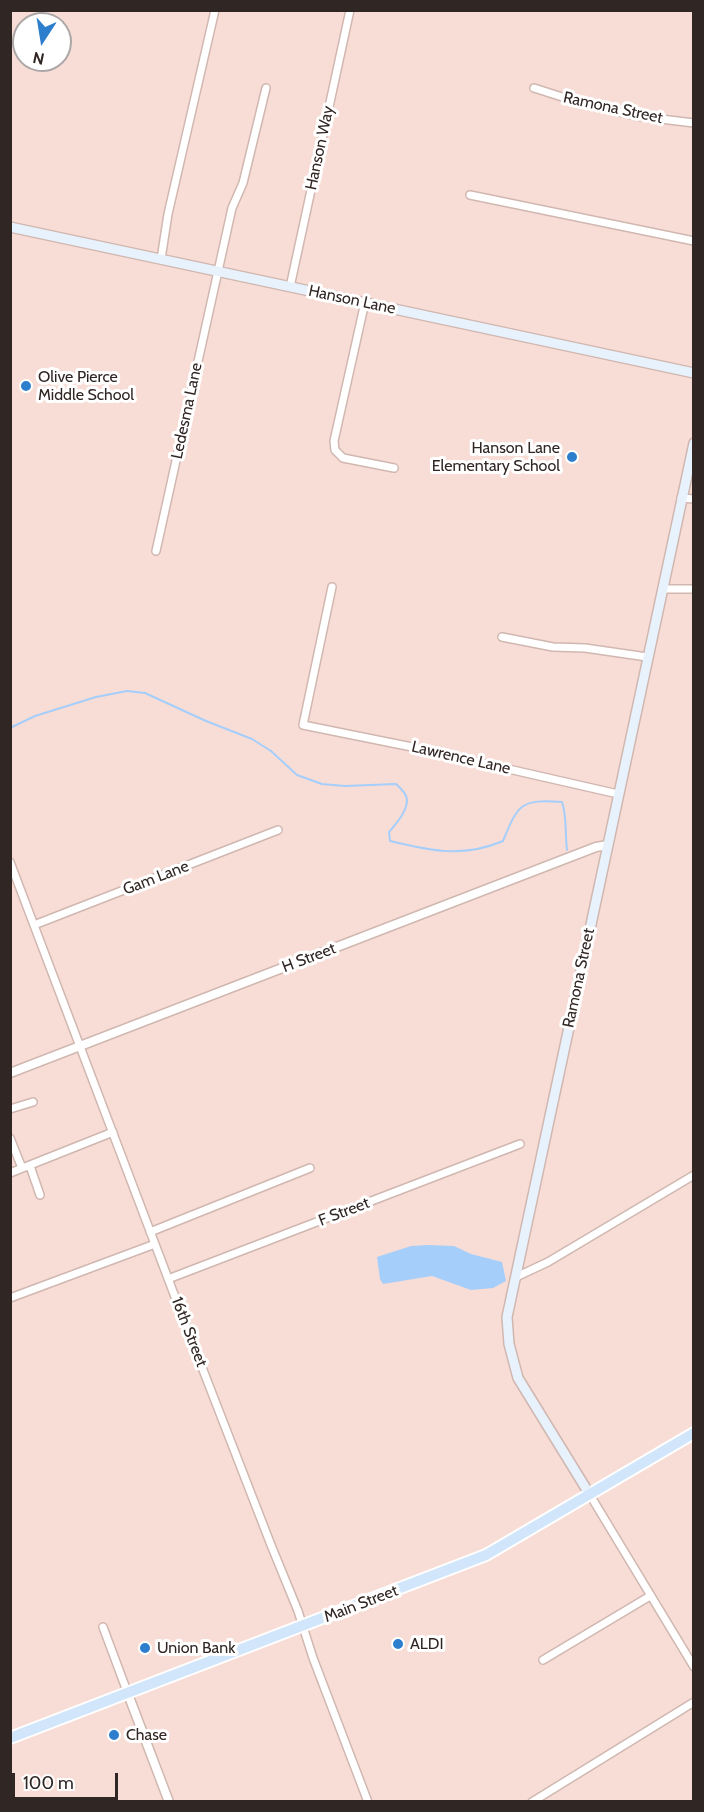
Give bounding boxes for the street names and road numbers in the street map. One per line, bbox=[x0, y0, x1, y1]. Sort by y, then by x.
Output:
street label: Ramona Street bbox=[561, 88, 665, 128]
street label: Hanson Way bbox=[302, 104, 338, 192]
street label: Hanson Lane bbox=[307, 281, 397, 319]
street label: Ledesma Lane bbox=[167, 361, 207, 461]
street label: Lawrence Lane bbox=[410, 737, 512, 779]
street label: Gam Lane bbox=[120, 857, 192, 899]
street label: Ramona Street bbox=[559, 926, 599, 1030]
street label: H Street bbox=[279, 939, 339, 977]
street label: F Street bbox=[316, 1194, 372, 1230]
street label: 16th Street bbox=[167, 1294, 211, 1370]
street label: Main Street bbox=[321, 1581, 401, 1627]

